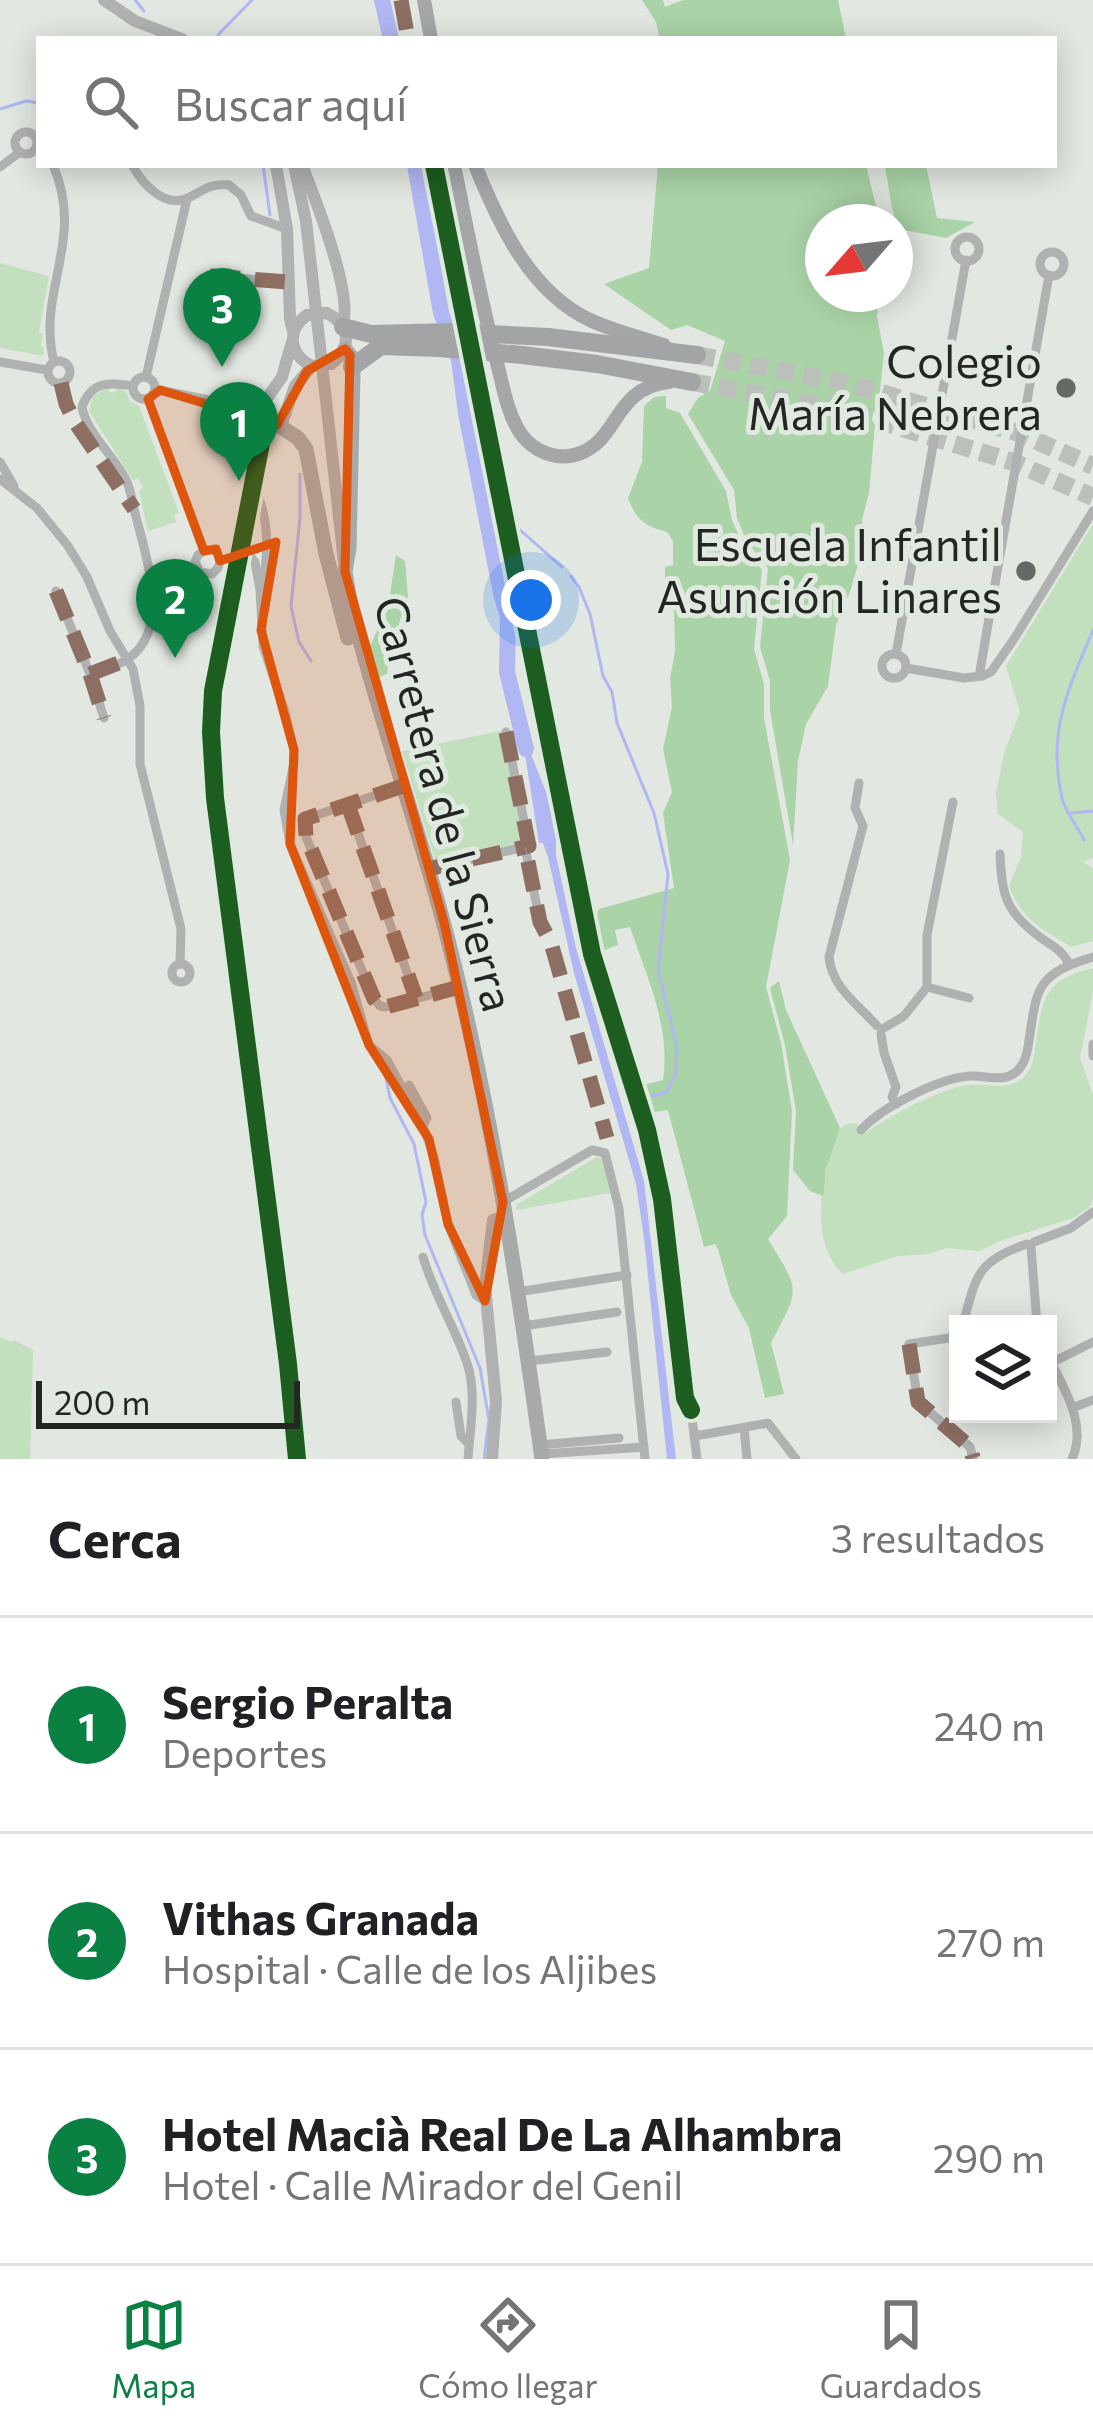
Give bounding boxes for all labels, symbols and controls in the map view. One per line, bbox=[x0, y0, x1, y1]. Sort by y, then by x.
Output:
search box bbox=[36, 36, 1057, 168]
icon: search bbox=[78, 69, 144, 135]
text: Buscar aquí bbox=[174, 75, 408, 130]
north arrow bbox=[805, 204, 913, 312]
pin: 3 bbox=[183, 268, 261, 367]
place label: Colegio María Nebrera bbox=[748, 332, 1042, 439]
marker: Colegio María Nebrera bbox=[1053, 375, 1079, 401]
pin: 1 bbox=[200, 382, 278, 481]
place label: Escuela Infantil Asunción Linares bbox=[656, 515, 1002, 622]
marker: Escuela Infantil Asunción Linares bbox=[1013, 558, 1039, 584]
pin: 2 bbox=[136, 559, 214, 658]
your location bbox=[501, 570, 561, 630]
street label: Carretera de la Sierra bbox=[365, 590, 528, 1017]
map controls bbox=[949, 1315, 1057, 1423]
button: layers bbox=[949, 1315, 1057, 1423]
scale bar bbox=[36, 1375, 300, 1428]
text: 200 m bbox=[54, 1381, 150, 1422]
text: Cerca bbox=[48, 1506, 182, 1569]
text: 3 resultados bbox=[831, 1513, 1045, 1561]
text: Sergio Peralta bbox=[162, 1673, 453, 1728]
text: 1 bbox=[78, 1701, 96, 1749]
text: 240 m bbox=[934, 1701, 1045, 1749]
text: Deportes bbox=[162, 1728, 327, 1776]
text: Vithas Granada bbox=[162, 1889, 479, 1944]
text: 2 bbox=[76, 1917, 98, 1965]
text: 270 m bbox=[936, 1917, 1045, 1965]
text: Hospital · Calle de los Aljibes bbox=[162, 1944, 657, 1992]
text: Hotel Macià Real De La Alhambra bbox=[162, 2105, 842, 2160]
text: 3 bbox=[76, 2133, 98, 2181]
text: 290 m bbox=[933, 2133, 1045, 2181]
text: Hotel · Calle Mirador del Genil bbox=[162, 2160, 683, 2208]
tab: Mapa bbox=[111, 2292, 196, 2405]
tab: Cómo llegar bbox=[418, 2292, 598, 2405]
tab: Guardados bbox=[820, 2292, 982, 2405]

